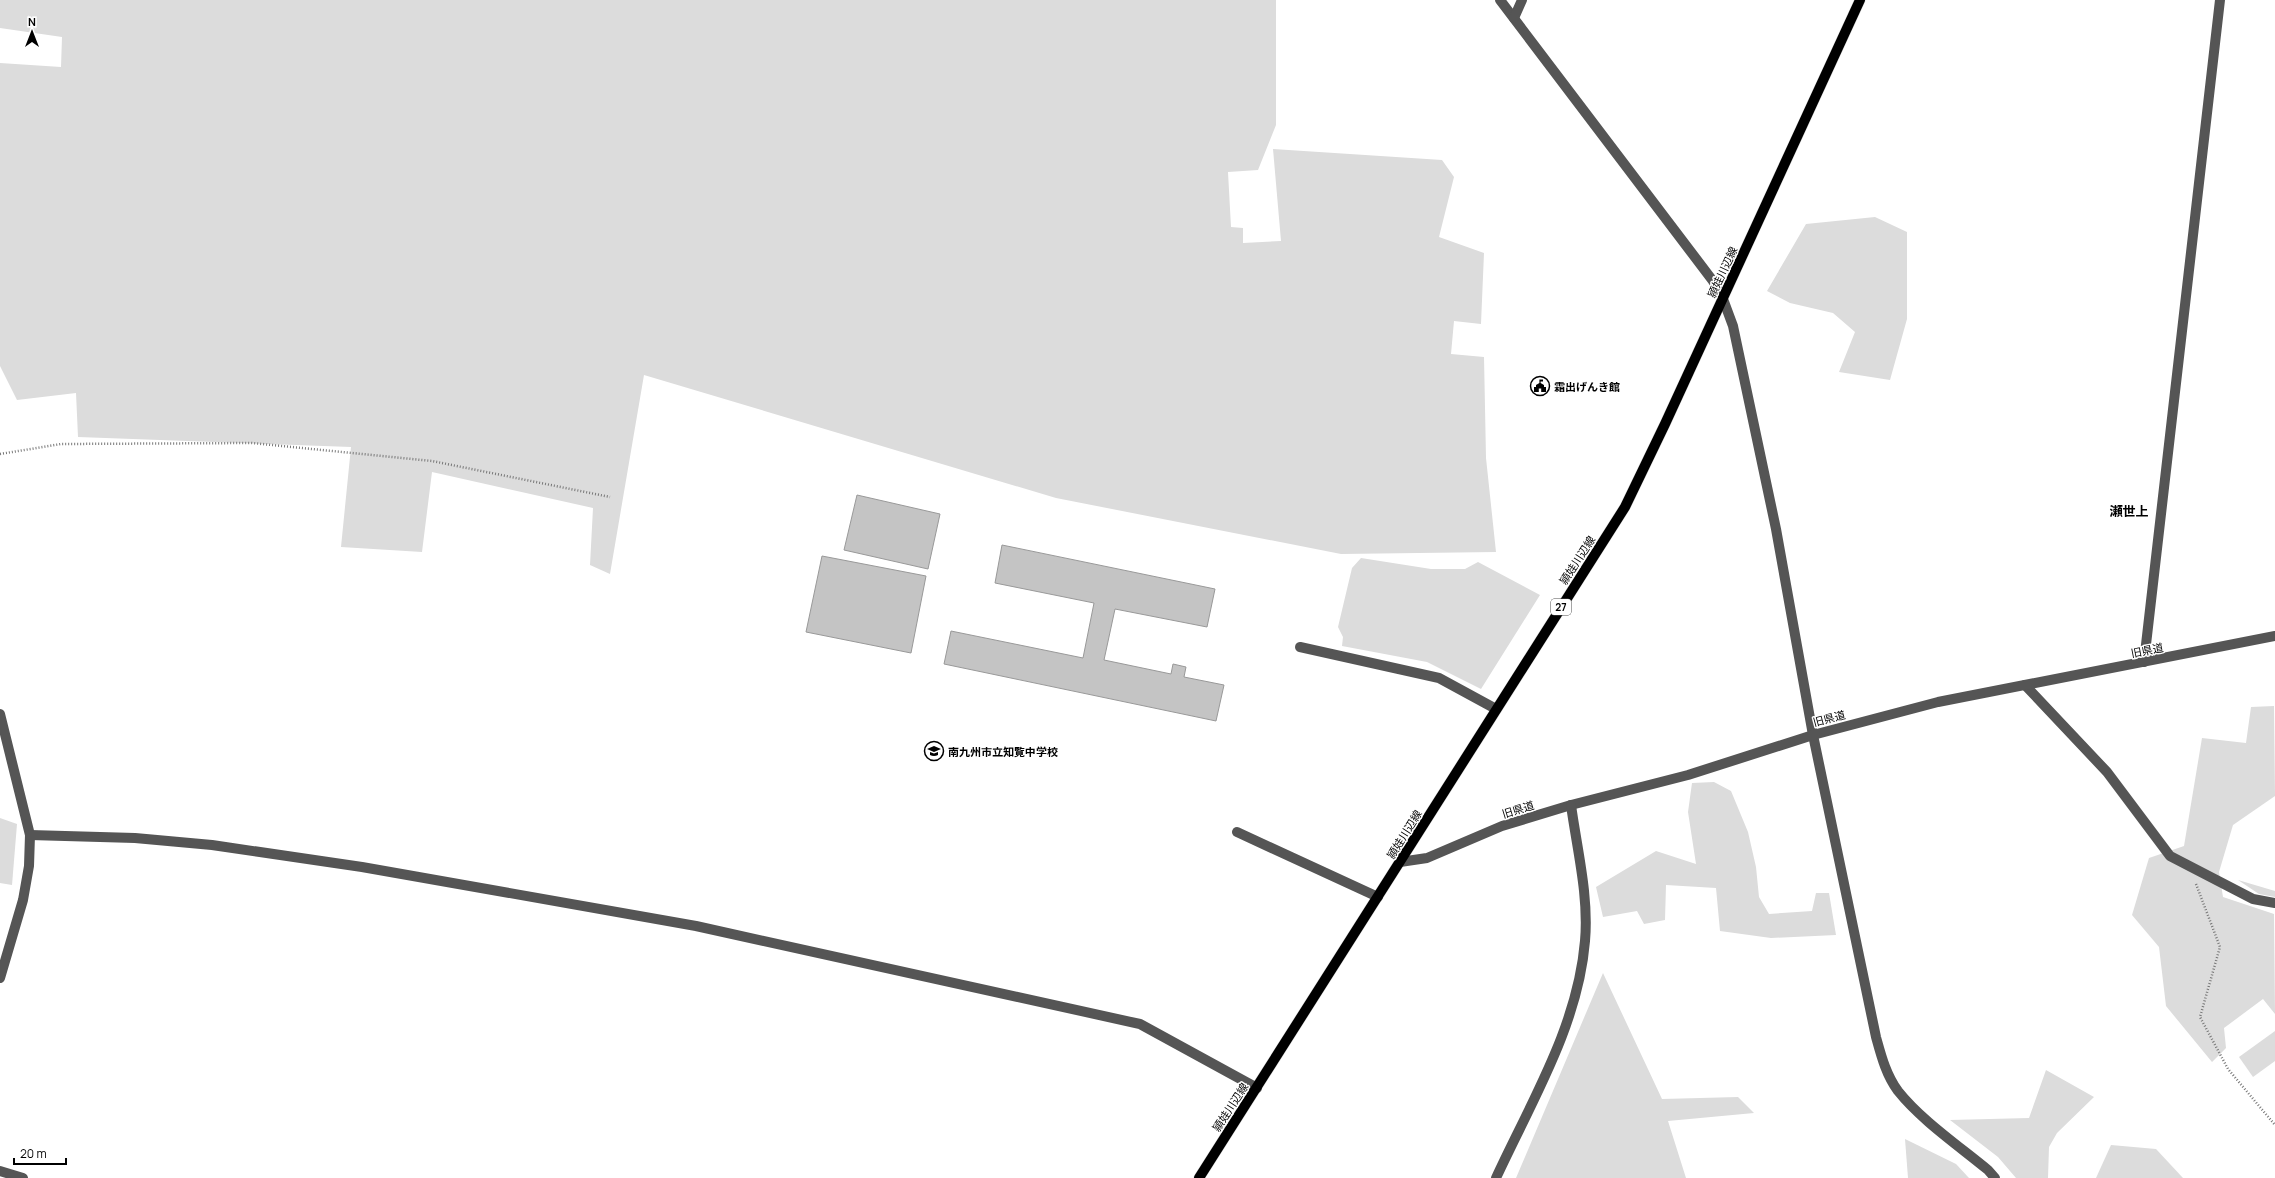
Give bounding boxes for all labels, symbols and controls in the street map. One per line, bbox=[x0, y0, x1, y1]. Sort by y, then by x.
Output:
north arrow bbox=[12, 12, 52, 52]
text: N bbox=[28, 14, 36, 29]
street label: 頴娃川辺線 bbox=[1704, 244, 1740, 300]
public building icon: 霜出げんき館 bbox=[1529, 375, 1551, 397]
place label: 霜出げんき館 bbox=[1554, 379, 1620, 394]
district label: 瀬世上 bbox=[2109, 502, 2149, 520]
street label: 頴娃川辺線 bbox=[1556, 533, 1598, 587]
road number: 27 bbox=[1551, 599, 1571, 615]
street label: 旧県道 bbox=[2129, 639, 2165, 661]
street label: 旧県道 bbox=[1811, 706, 1847, 730]
school or university icon: 南九州市立知覧中学校 bbox=[923, 740, 945, 762]
place label: 南九州市立知覧中学校 bbox=[948, 744, 1058, 759]
street label: 旧県道 bbox=[1500, 797, 1536, 821]
street label: 頴娃川辺線 bbox=[1383, 807, 1425, 861]
street label: 頴娃川辺線 bbox=[1209, 1080, 1251, 1134]
scale bar bbox=[14, 1140, 66, 1166]
text: 20 m bbox=[20, 1145, 47, 1162]

